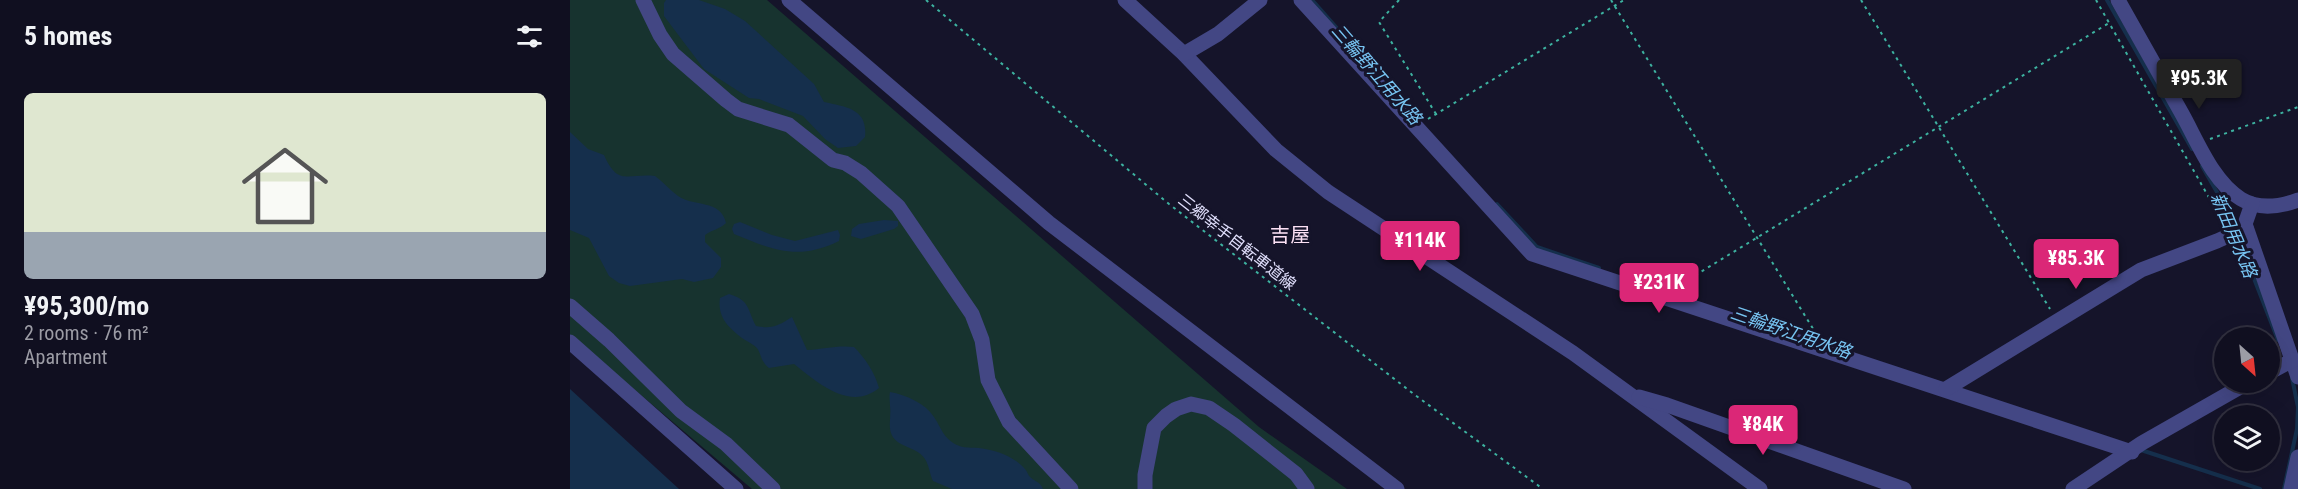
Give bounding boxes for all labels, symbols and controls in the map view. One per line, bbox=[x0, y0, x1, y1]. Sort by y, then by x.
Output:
icon: filters bbox=[513, 20, 546, 53]
water label: 三輪野江用水路 bbox=[1328, 20, 1428, 130]
text: 5 homes bbox=[24, 21, 112, 51]
pin: ¥95.3K bbox=[2150, 59, 2248, 110]
text: ¥95.3K bbox=[2171, 66, 2227, 90]
icon: home bbox=[231, 132, 339, 240]
water label: 新田用水路 bbox=[2207, 189, 2262, 282]
street label: 三郷幸手自転車道線 bbox=[1174, 190, 1300, 294]
pin: ¥114K bbox=[1378, 221, 1462, 272]
district label: 吉屋 bbox=[1270, 223, 1310, 247]
text: ¥114K bbox=[1395, 228, 1445, 252]
pin: ¥85.3K bbox=[2027, 239, 2125, 290]
text: ¥85.3K bbox=[2048, 246, 2104, 270]
pin: ¥231K bbox=[1617, 263, 1701, 314]
text: ¥231K bbox=[1634, 270, 1684, 294]
text: ¥95,300/mo bbox=[24, 291, 149, 321]
water label: 三輪野江用水路 bbox=[1728, 302, 1856, 363]
text: 2 rooms · 76 m² bbox=[24, 321, 149, 345]
north arrow bbox=[2214, 327, 2280, 393]
map controls bbox=[2214, 327, 2280, 471]
text: Apartment bbox=[24, 345, 108, 369]
pin: ¥84K bbox=[1727, 405, 1799, 456]
button: layers bbox=[2214, 405, 2280, 471]
text: ¥84K bbox=[1743, 412, 1783, 436]

